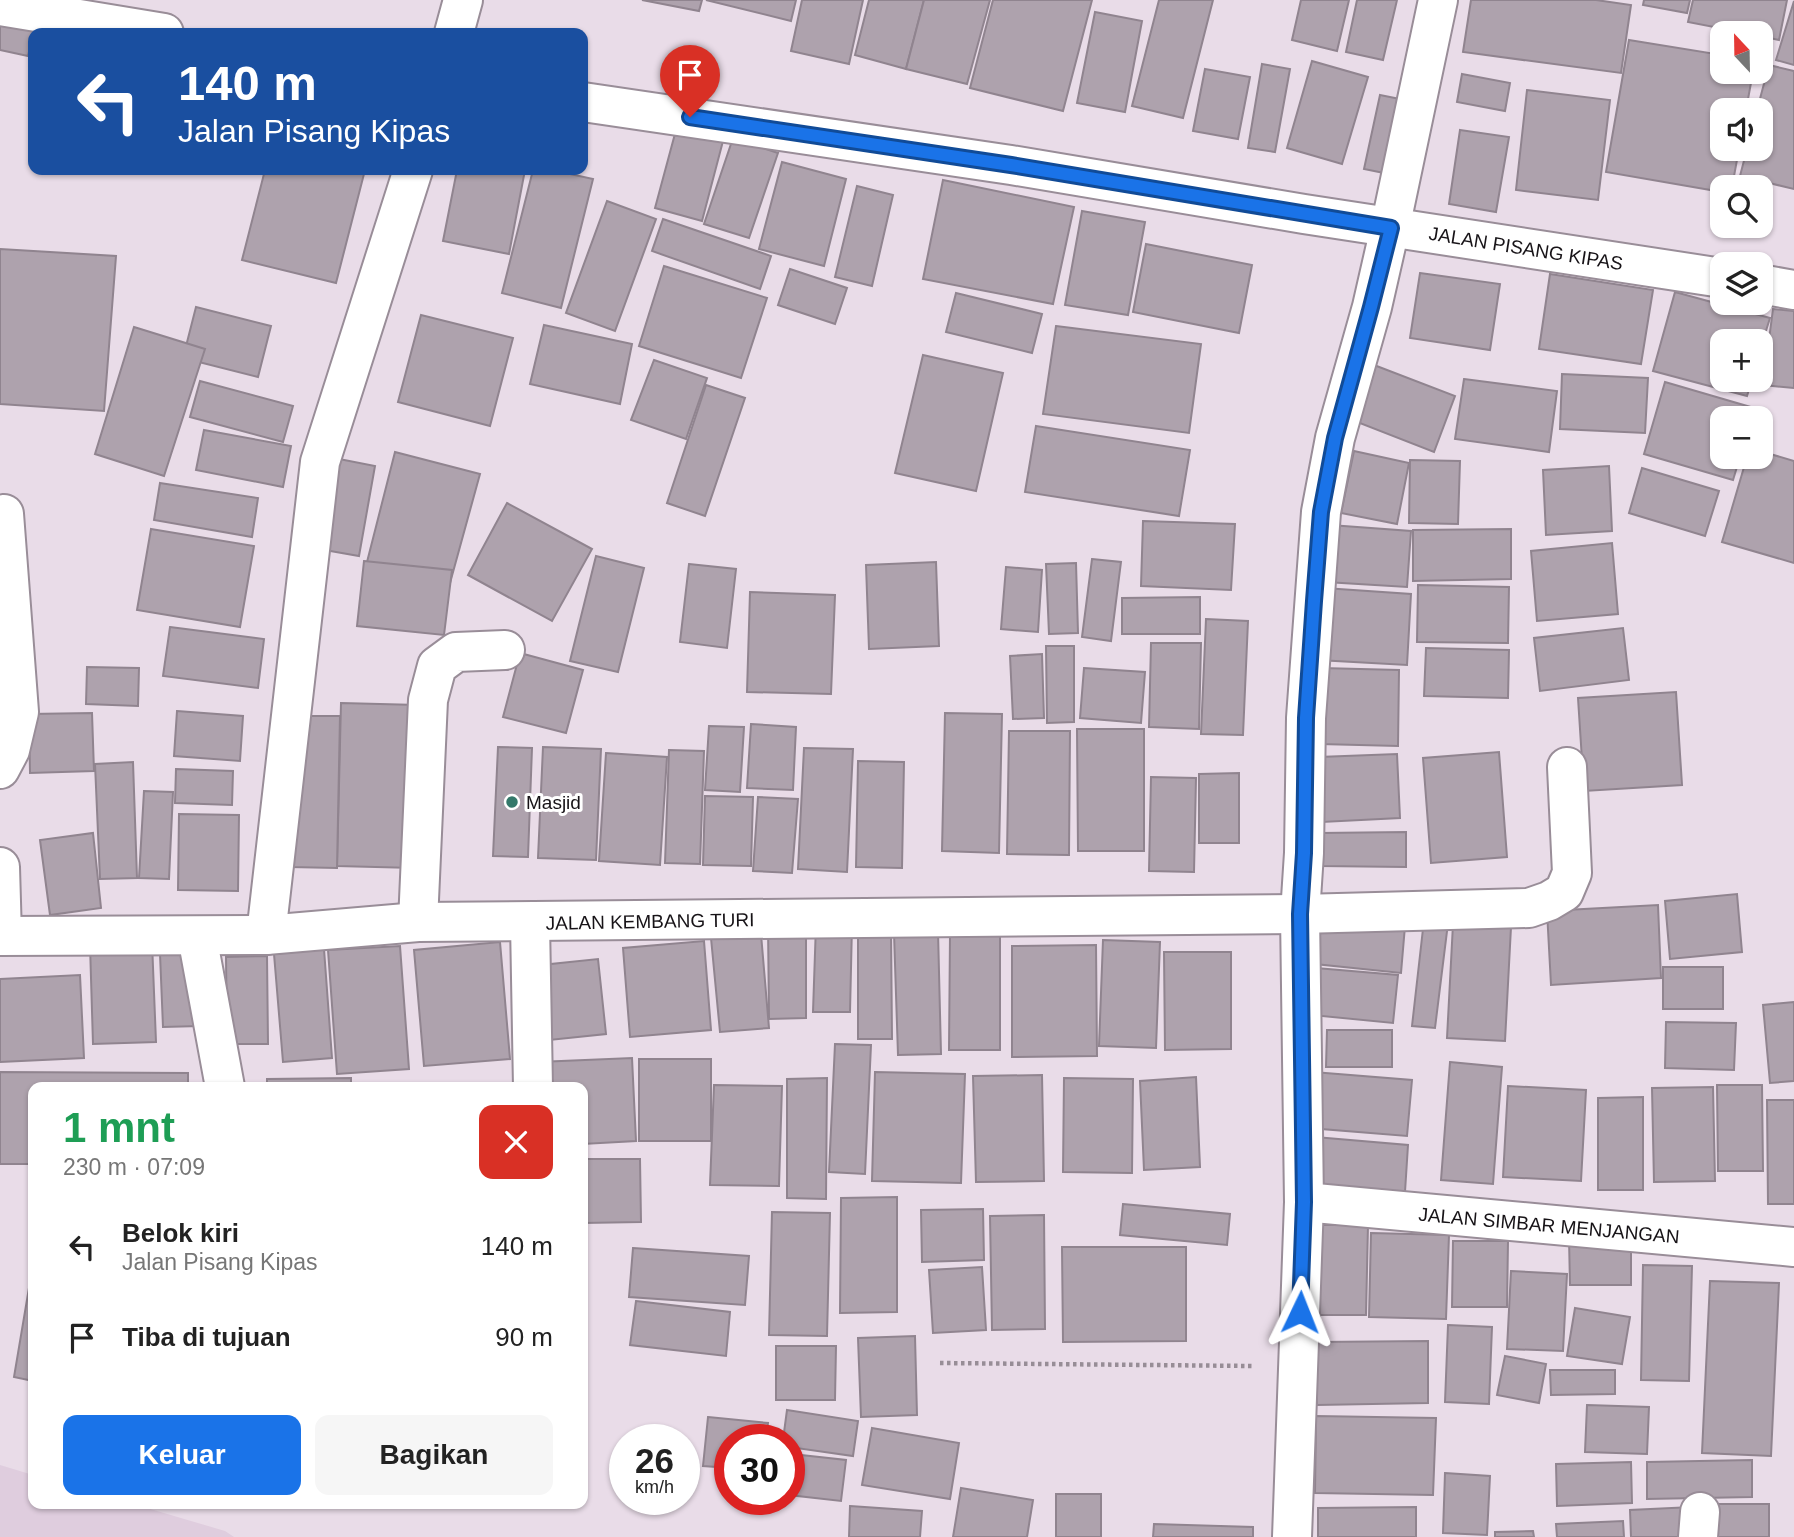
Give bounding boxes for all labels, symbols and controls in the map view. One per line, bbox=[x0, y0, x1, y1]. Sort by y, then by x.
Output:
north arrow bbox=[1710, 21, 1773, 84]
map controls bbox=[1710, 21, 1773, 469]
pin bbox=[660, 45, 720, 117]
icon: left bbox=[63, 56, 154, 147]
text: 140 m bbox=[178, 56, 317, 110]
icon: arrive bbox=[671, 56, 709, 94]
button: sound bbox=[1710, 98, 1773, 161]
text: Jalan Pisang Kipas bbox=[178, 113, 450, 149]
button: search bbox=[1710, 175, 1773, 238]
street label: JALAN PISANG KIPAS bbox=[1427, 223, 1624, 274]
button: layers bbox=[1710, 252, 1773, 315]
button: + bbox=[1710, 329, 1773, 392]
button: − bbox=[1710, 406, 1773, 469]
place label: Masjid bbox=[526, 792, 581, 813]
marker: Masjid bbox=[504, 794, 520, 810]
street label: JALAN KEMBANG TURI bbox=[545, 909, 755, 934]
text: 1 mnt bbox=[63, 1104, 175, 1151]
button: close bbox=[479, 1105, 553, 1179]
text: 230 m · 07:09 bbox=[63, 1154, 205, 1180]
street label: JALAN SIMBAR MENJANGAN bbox=[1418, 1204, 1680, 1247]
text: Belok kiri bbox=[122, 1218, 239, 1248]
icon: left bbox=[63, 1228, 101, 1266]
text: 140 m bbox=[481, 1231, 553, 1261]
text: Jalan Pisang Kipas bbox=[122, 1249, 318, 1275]
position arrow bbox=[1263, 1275, 1337, 1349]
icon: arrive bbox=[63, 1319, 101, 1357]
text: Tiba di tujuan bbox=[122, 1322, 291, 1352]
text: 90 m bbox=[495, 1322, 553, 1352]
button: Keluar bbox=[63, 1415, 301, 1495]
button: Bagikan bbox=[315, 1415, 553, 1495]
speed limit sign: 30 bbox=[714, 1424, 805, 1515]
text: 26 bbox=[635, 1441, 674, 1480]
text: km/h bbox=[635, 1477, 674, 1497]

